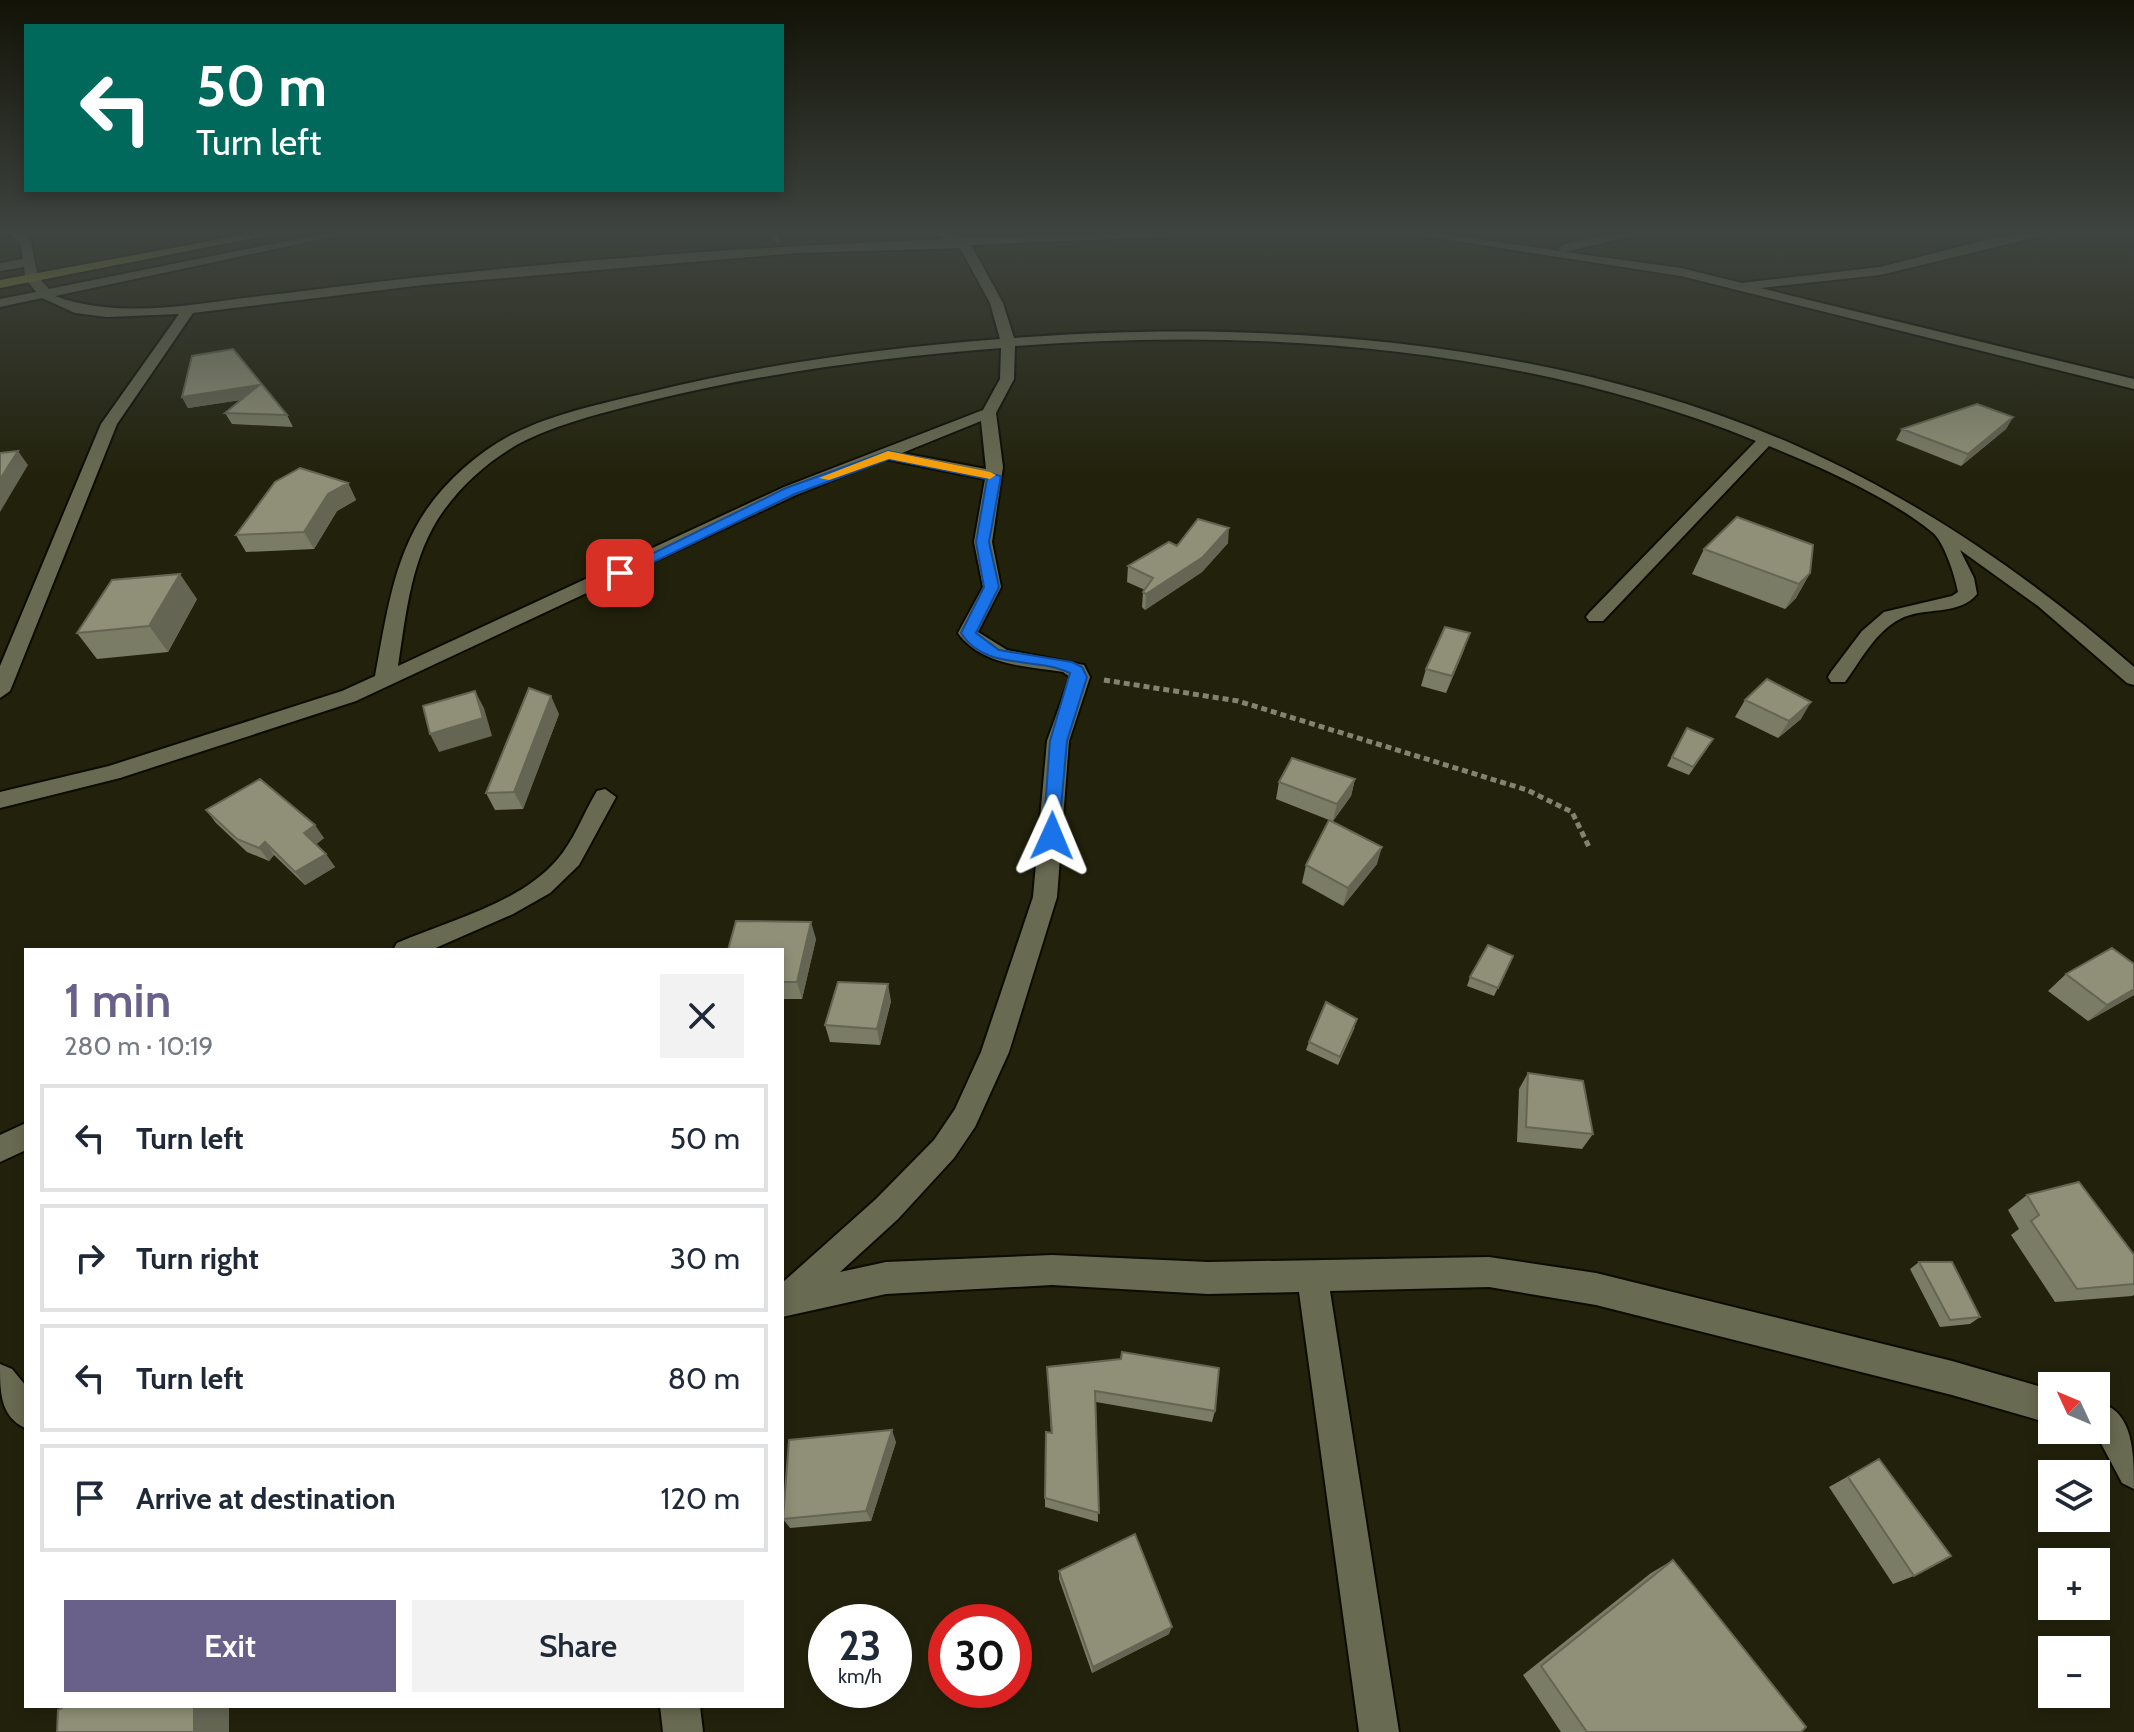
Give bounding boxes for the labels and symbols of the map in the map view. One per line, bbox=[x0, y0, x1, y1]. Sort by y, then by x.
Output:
pin bbox=[586, 539, 654, 607]
position arrow bbox=[1010, 794, 1094, 878]
north arrow bbox=[2038, 1372, 2110, 1444]
speed limit sign: 30 bbox=[928, 1604, 1032, 1708]

